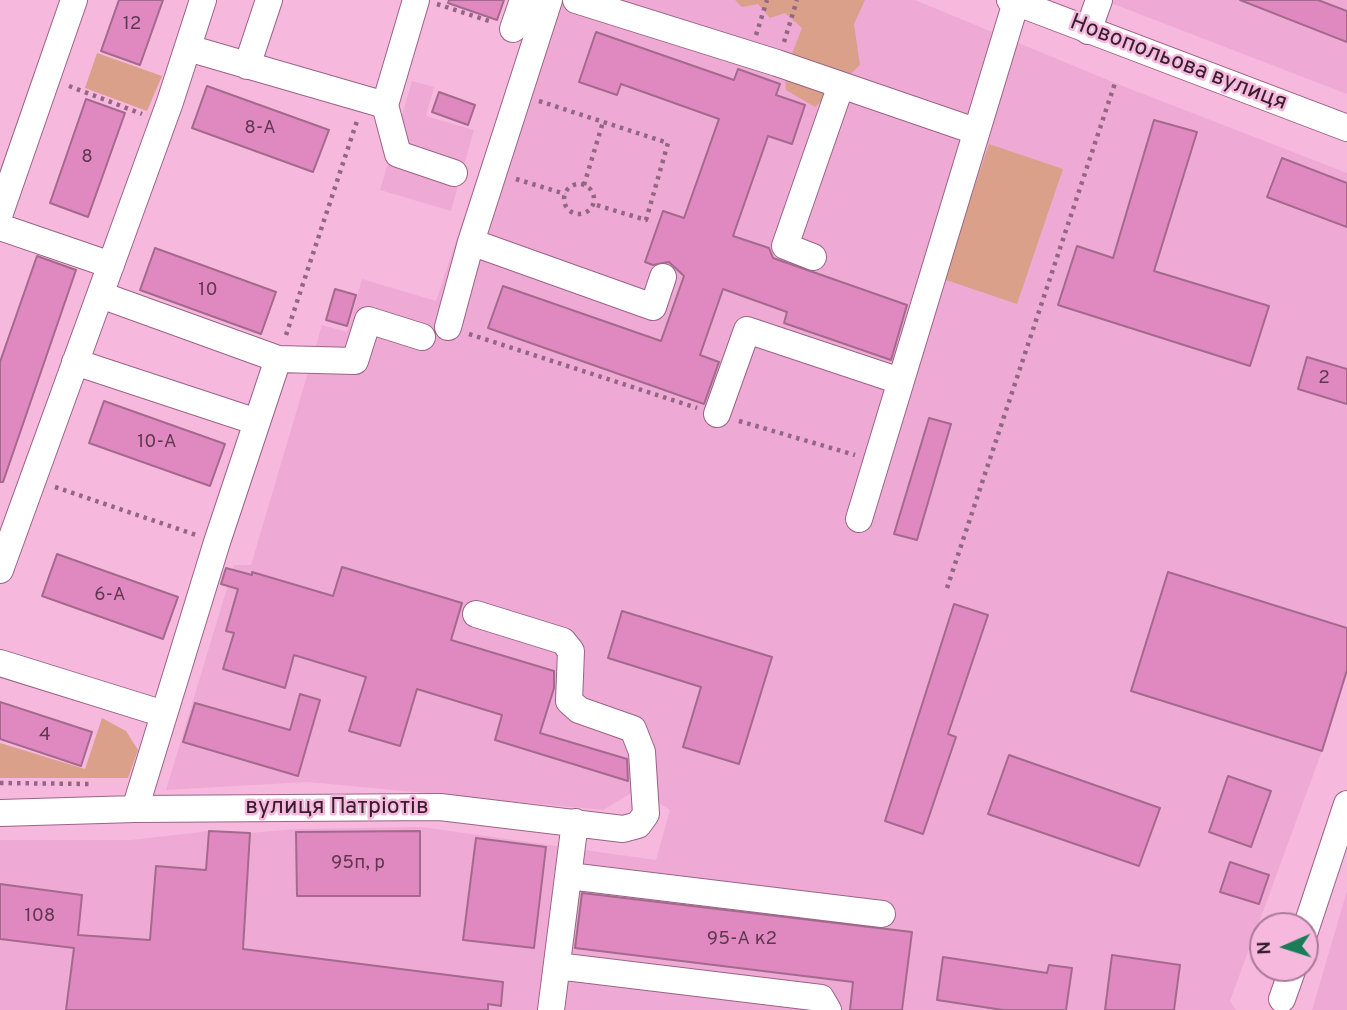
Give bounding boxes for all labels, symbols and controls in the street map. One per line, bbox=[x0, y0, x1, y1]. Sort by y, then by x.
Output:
street label: Новопольова вулиця bbox=[1066, 10, 1290, 118]
house number: 12 bbox=[123, 14, 141, 36]
house number: 8-А bbox=[244, 118, 276, 140]
house number: 8 bbox=[81, 147, 93, 169]
house number: 10 bbox=[198, 280, 218, 302]
house number: 2 bbox=[1318, 368, 1330, 390]
house number: 10-А bbox=[137, 432, 177, 454]
house number: 6-А bbox=[94, 585, 126, 607]
house number: 4 bbox=[39, 725, 51, 747]
street label: вулиця Патріотів bbox=[245, 794, 429, 822]
house number: 95п, р bbox=[331, 853, 385, 875]
house number: 108 bbox=[25, 906, 55, 928]
north arrow bbox=[1249, 912, 1319, 982]
house number: 95-А к2 bbox=[707, 929, 777, 951]
text: N bbox=[1253, 941, 1277, 955]

